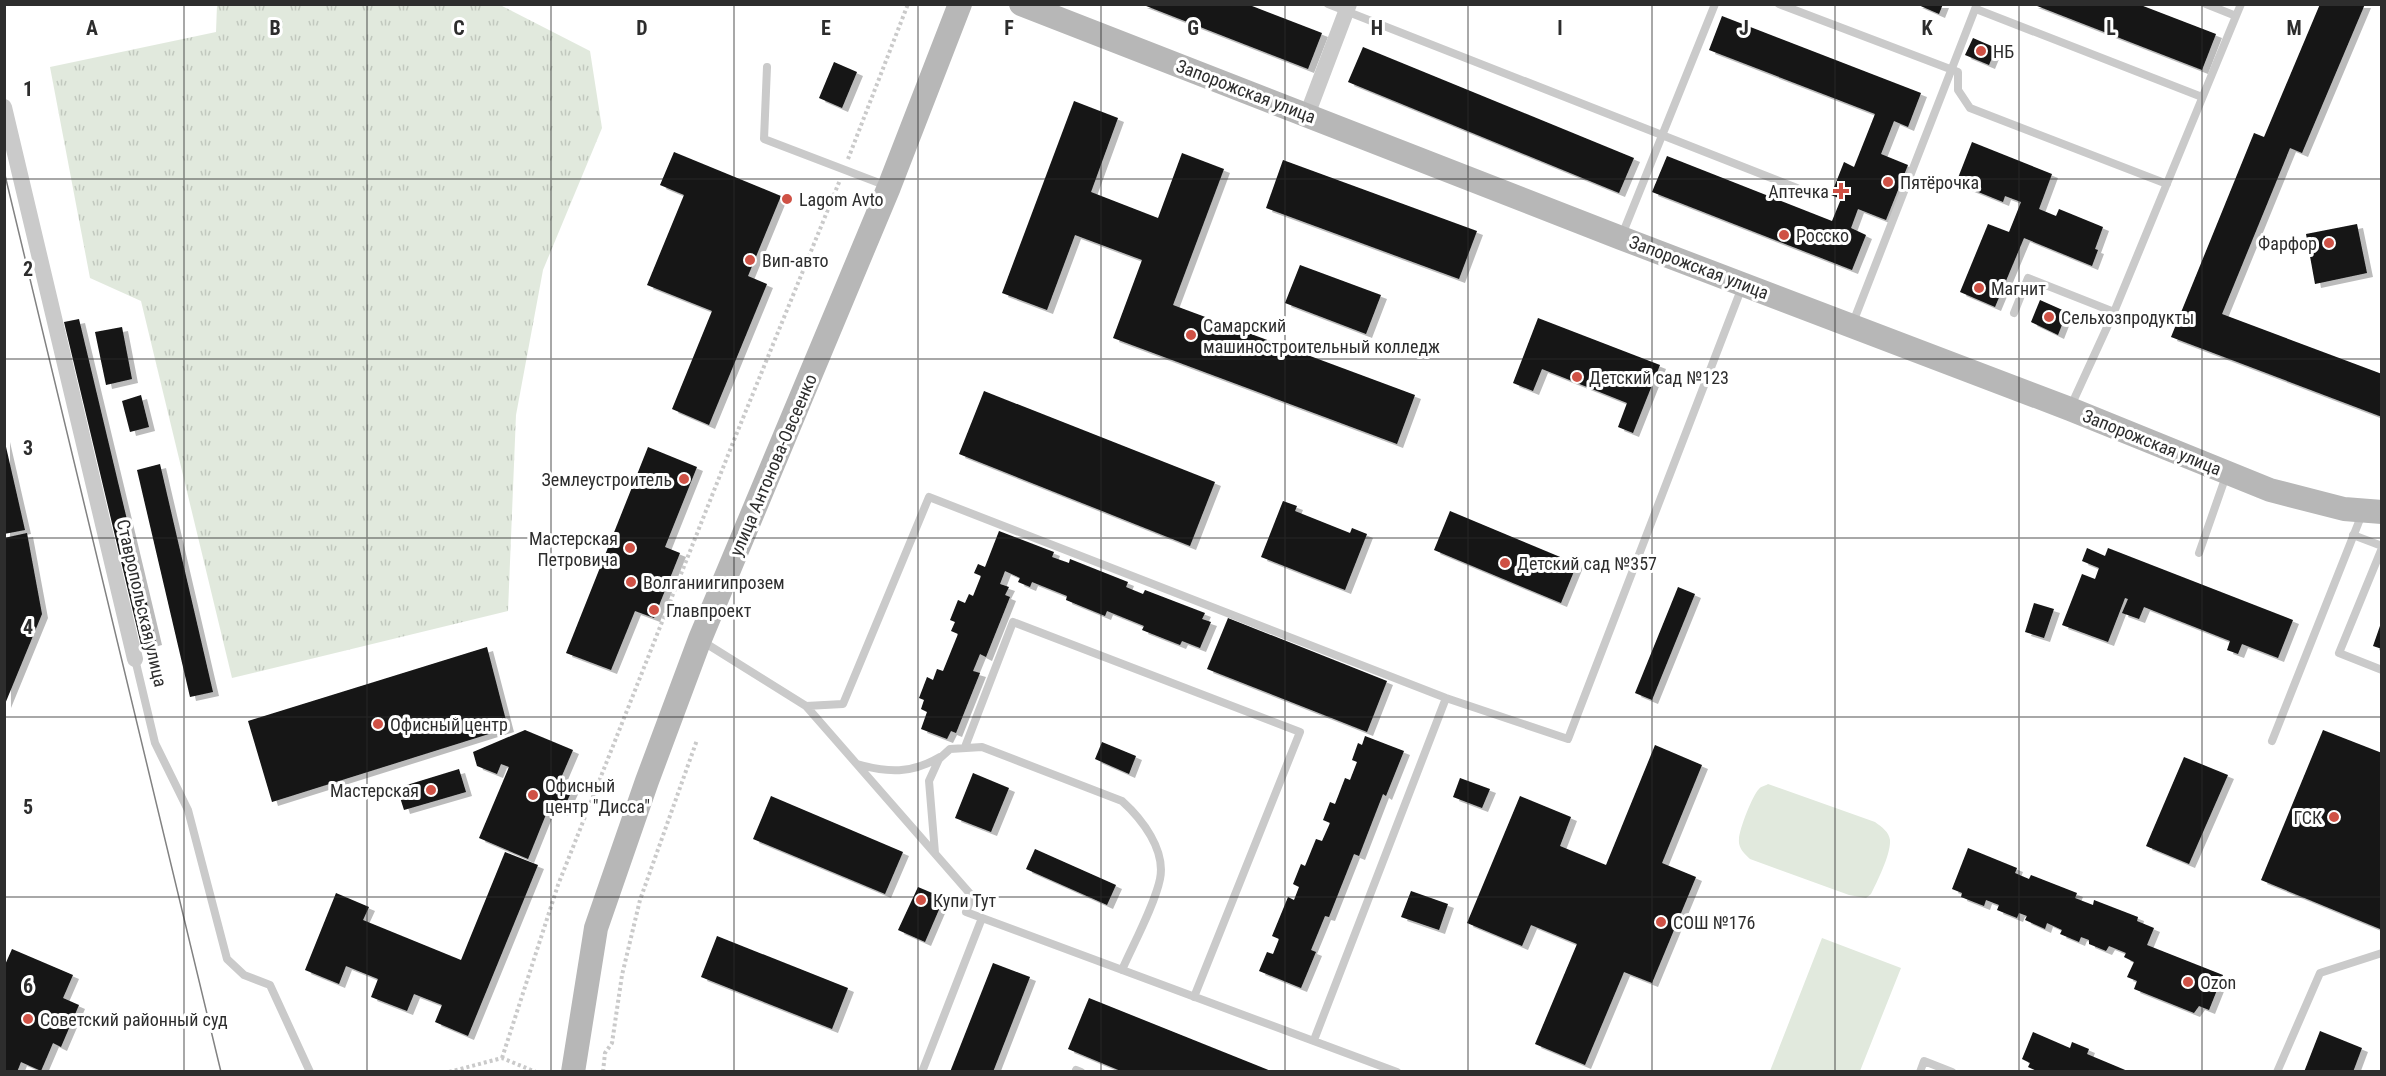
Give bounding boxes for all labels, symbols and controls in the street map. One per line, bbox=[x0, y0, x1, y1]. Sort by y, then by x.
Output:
text: A bbox=[86, 16, 98, 40]
text: B bbox=[269, 16, 281, 40]
text: C bbox=[453, 16, 465, 40]
text: D bbox=[636, 16, 648, 40]
text: E bbox=[821, 16, 831, 40]
text: F bbox=[1004, 16, 1014, 40]
text: G bbox=[1187, 16, 1199, 40]
text: H bbox=[1371, 16, 1383, 40]
text: I bbox=[1557, 16, 1563, 40]
text: J bbox=[1739, 16, 1749, 40]
text: K bbox=[1921, 16, 1933, 40]
text: L bbox=[2106, 16, 2116, 40]
text: M bbox=[2286, 16, 2302, 40]
place label: НБ bbox=[1993, 41, 2014, 62]
marker: НБ bbox=[1974, 44, 1988, 58]
street label: Запорожская улица bbox=[1173, 55, 1319, 127]
text: 1 bbox=[23, 77, 33, 101]
place label: Пятёрочка bbox=[1900, 172, 1979, 193]
marker: Пятёрочка bbox=[1881, 175, 1895, 189]
place label: Аптечка bbox=[1768, 181, 1829, 202]
marker: Аптечка bbox=[1834, 184, 1848, 198]
place label: Lagom Avto bbox=[799, 189, 884, 210]
marker: Lagom Avto bbox=[780, 192, 794, 206]
place label: Росско bbox=[1796, 225, 1849, 246]
marker: Росско bbox=[1777, 228, 1791, 242]
street label: Запорожская улица bbox=[1626, 231, 1772, 303]
place label: Фарфор bbox=[2258, 233, 2317, 254]
marker: Фарфор bbox=[2322, 236, 2336, 250]
place label: Вип-авто bbox=[762, 250, 829, 271]
marker: Вип-авто bbox=[743, 253, 757, 267]
text: 2 bbox=[23, 257, 33, 281]
place label: Магнит bbox=[1991, 278, 2046, 299]
marker: Магнит bbox=[1972, 281, 1986, 295]
place label: Сельхозпродукты bbox=[2061, 307, 2194, 328]
marker: Сельхозпродукты bbox=[2042, 310, 2056, 324]
place label: Самарский машиностроительный колледж bbox=[1203, 315, 1440, 357]
marker: Самарский машиностроительный колледж bbox=[1184, 328, 1198, 342]
place label: Детский сад №123 bbox=[1589, 367, 1729, 388]
marker: Детский сад №123 bbox=[1570, 370, 1584, 384]
street label: улица Антонова-Овсеенко bbox=[725, 371, 821, 559]
street label: Запорожская улица bbox=[2080, 405, 2224, 479]
text: 3 bbox=[23, 436, 33, 460]
place label: Землеустроитель bbox=[541, 469, 672, 490]
marker: Землеустроитель bbox=[677, 472, 691, 486]
street label: Ставропольская улица bbox=[113, 517, 171, 689]
place label: Мастерская Петровича bbox=[529, 528, 618, 570]
marker: Мастерская Петровича bbox=[623, 541, 637, 555]
place label: Детский сад №357 bbox=[1517, 553, 1657, 574]
marker: Детский сад №357 bbox=[1498, 556, 1512, 570]
place label: Волганиигипрозем bbox=[643, 572, 785, 593]
marker: Волганиигипрозем bbox=[624, 575, 638, 589]
place label: Главпроект bbox=[666, 600, 752, 621]
marker: Главпроект bbox=[647, 603, 661, 617]
text: 4 bbox=[23, 615, 33, 639]
place label: Офисный центр bbox=[390, 714, 508, 735]
marker: Офисный центр bbox=[371, 717, 385, 731]
place label: Офисный центр "Дисса" bbox=[545, 775, 650, 817]
place label: Мастерская bbox=[330, 780, 419, 801]
marker: Мастерская bbox=[424, 783, 438, 797]
marker: Офисный центр "Дисса" bbox=[526, 788, 540, 802]
text: 5 bbox=[23, 795, 33, 819]
place label: ГСК bbox=[2294, 807, 2322, 828]
marker: ГСК bbox=[2327, 810, 2341, 824]
place label: Купи Тут bbox=[933, 890, 997, 911]
marker: Купи Тут bbox=[914, 893, 928, 907]
place label: СОШ №176 bbox=[1673, 912, 1755, 933]
marker: СОШ №176 bbox=[1654, 915, 1668, 929]
place label: Ozon bbox=[2200, 972, 2236, 993]
text: 6 bbox=[23, 974, 33, 998]
marker: Ozon bbox=[2181, 975, 2195, 989]
place label: Советский районный суд bbox=[40, 1009, 228, 1030]
marker: Советский районный суд bbox=[21, 1012, 35, 1026]

